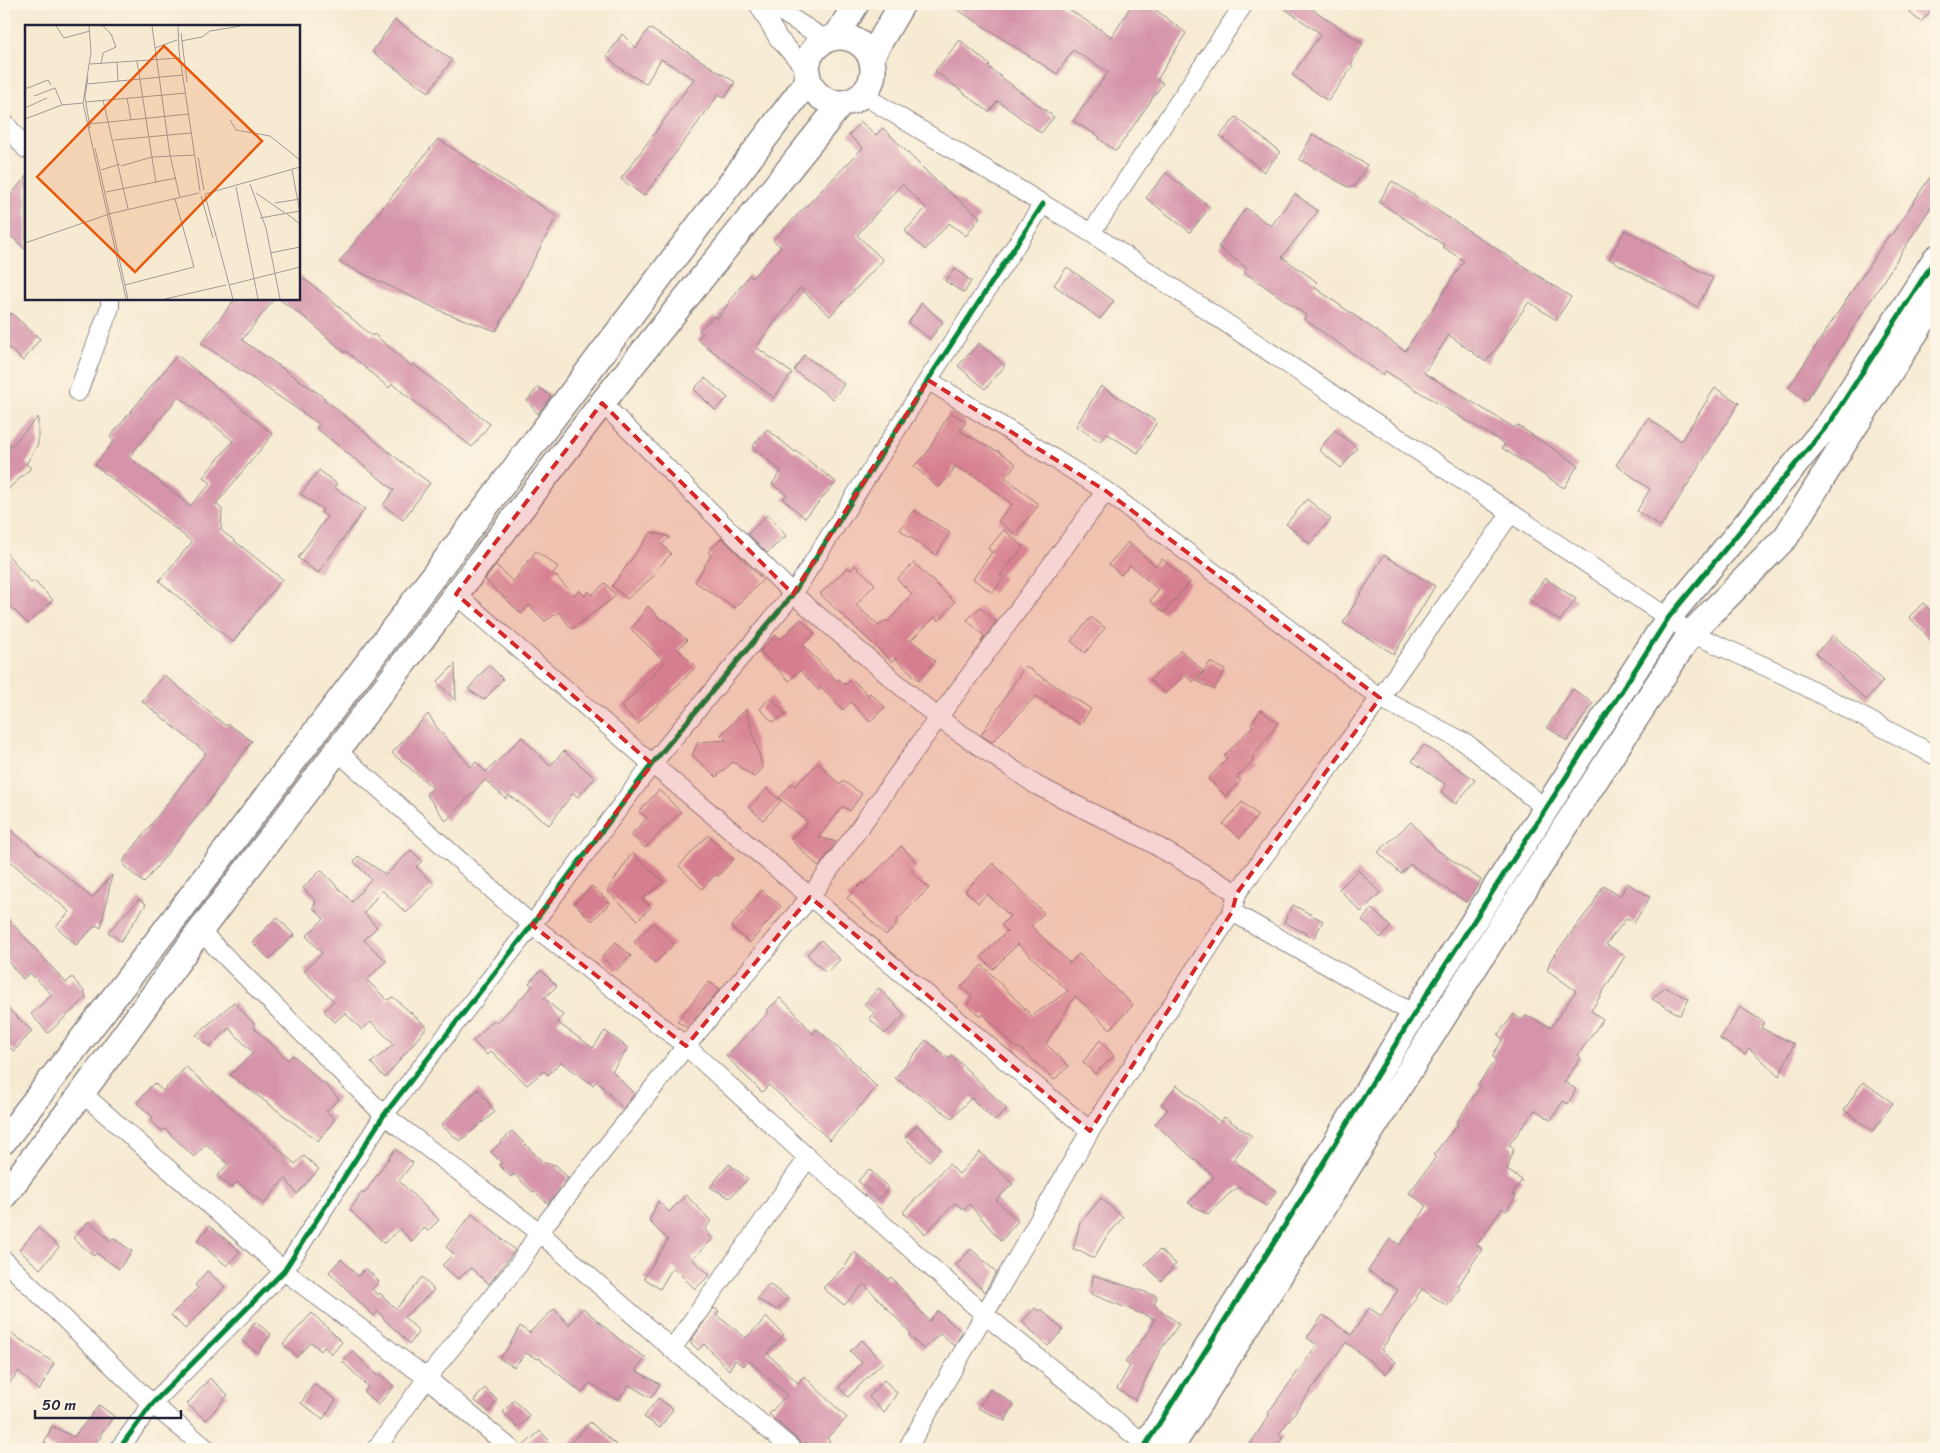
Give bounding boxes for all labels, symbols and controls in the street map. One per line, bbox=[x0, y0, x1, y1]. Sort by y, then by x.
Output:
inset map bbox=[25, 25, 300, 300]
scale bar bbox=[35, 1388, 181, 1420]
text: 50 m bbox=[42, 1392, 77, 1418]

